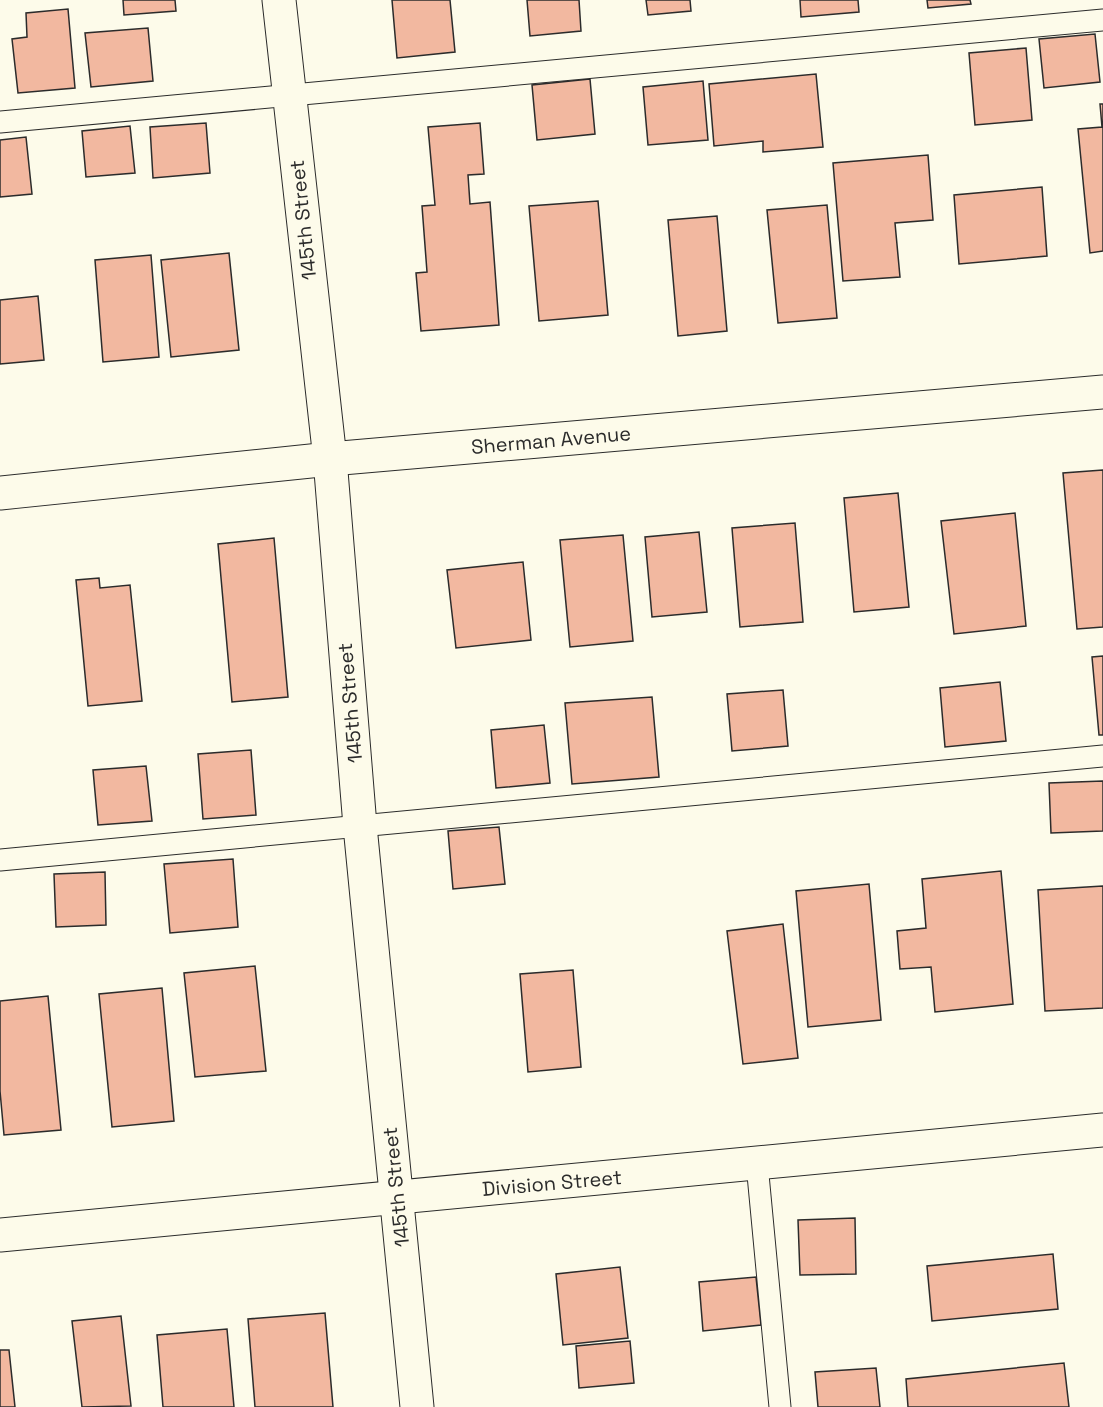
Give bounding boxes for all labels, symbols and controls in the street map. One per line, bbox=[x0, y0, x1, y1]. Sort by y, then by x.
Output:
street label: 145th Street bbox=[284, 159, 322, 281]
street label: Sherman Avenue bbox=[470, 420, 632, 460]
street label: 145th Street bbox=[332, 642, 368, 764]
street label: 145th Street bbox=[377, 1126, 415, 1248]
street label: Division Street bbox=[481, 1164, 623, 1202]

